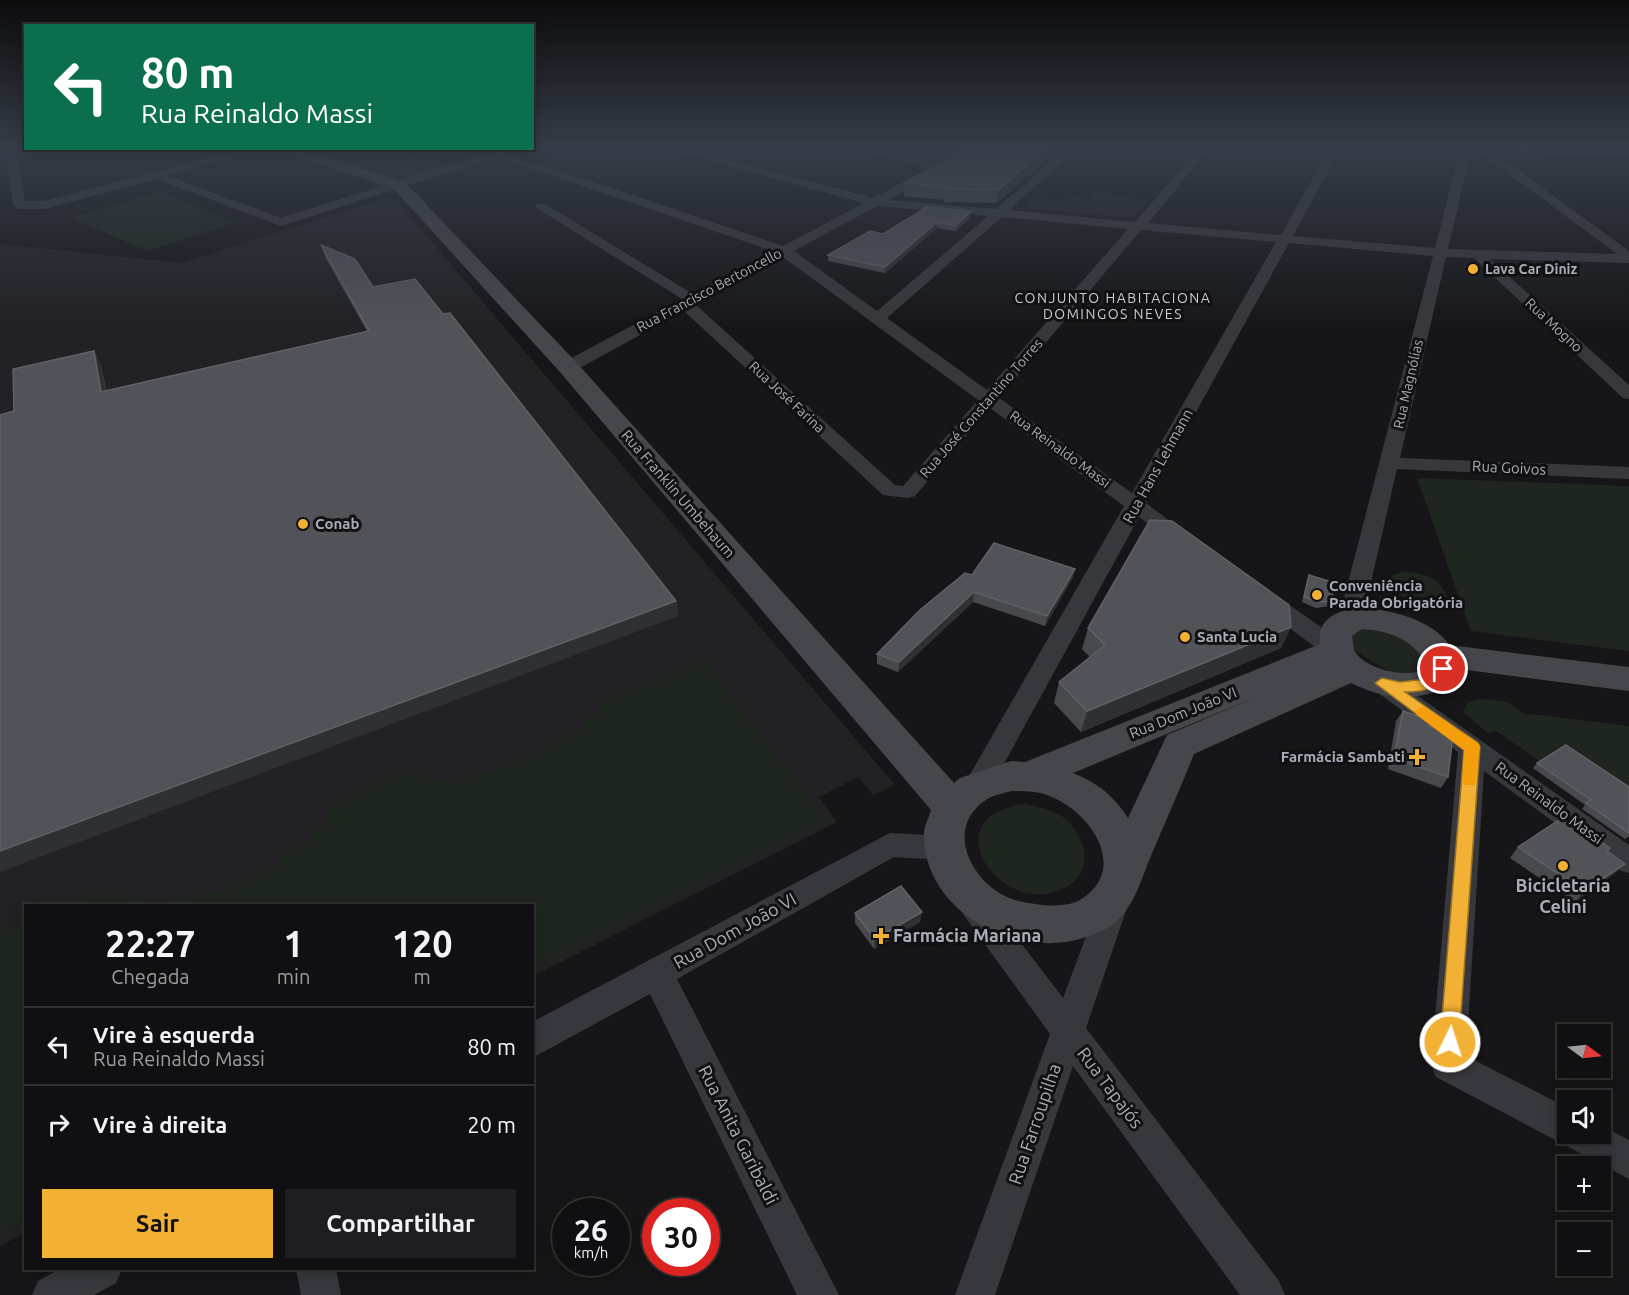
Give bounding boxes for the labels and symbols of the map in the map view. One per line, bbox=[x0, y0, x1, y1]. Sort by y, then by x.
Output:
street label: Rua Francisco Bertoncello bbox=[634, 245, 784, 335]
place label: Lava Car Diniz bbox=[1485, 261, 1578, 277]
marker: Lava Car Diniz bbox=[1466, 262, 1480, 276]
district label: CONJUNTO HABITACIONA DOMINGOS NEVES bbox=[1015, 290, 1211, 322]
street label: Rua Mogno bbox=[1522, 295, 1586, 355]
street label: Rua José Constantino Torres bbox=[916, 335, 1046, 481]
street label: Rua Magnólias bbox=[1390, 338, 1426, 430]
street label: Rua José Farina bbox=[746, 358, 828, 436]
street label: Rua Hans Lehmann bbox=[1119, 406, 1196, 526]
street label: Rua Reinaldo Massi bbox=[1007, 407, 1113, 491]
street label: Rua Franklin Umbehaum bbox=[618, 426, 739, 561]
street label: Rua Goivos bbox=[1472, 457, 1546, 478]
place label: Conab bbox=[315, 515, 359, 532]
marker: Conab bbox=[296, 517, 310, 531]
place label: Conveniência Parada Obrigatória bbox=[1329, 577, 1463, 611]
marker: Conveniência Parada Obrigatória bbox=[1310, 588, 1324, 602]
place label: Santa Lucia bbox=[1197, 628, 1277, 645]
marker: Santa Lucia bbox=[1178, 630, 1192, 644]
pin bbox=[1417, 643, 1468, 694]
street label: Rua Dom João VI bbox=[1127, 683, 1239, 742]
place label: Farmácia Sambati bbox=[1281, 748, 1405, 765]
marker: Farmácia Sambati bbox=[1410, 750, 1424, 764]
street label: Rua Reinaldo Massi bbox=[1492, 758, 1606, 847]
marker: Bicicletaria Celini bbox=[1556, 859, 1570, 873]
place label: Bicicletaria Celini bbox=[1516, 875, 1610, 916]
street label: Rua Dom João VI bbox=[670, 888, 799, 972]
place label: Farmácia Mariana bbox=[893, 925, 1041, 945]
marker: Farmácia Mariana bbox=[874, 929, 888, 943]
position arrow bbox=[1418, 1010, 1482, 1074]
north arrow bbox=[1557, 1024, 1611, 1078]
street label: Rua Tapajós bbox=[1074, 1043, 1148, 1132]
street label: Rua Farroupilha bbox=[1004, 1061, 1064, 1187]
street label: Rua Anita Garibaldi bbox=[695, 1062, 783, 1207]
speed limit sign: 30 bbox=[642, 1198, 720, 1276]

